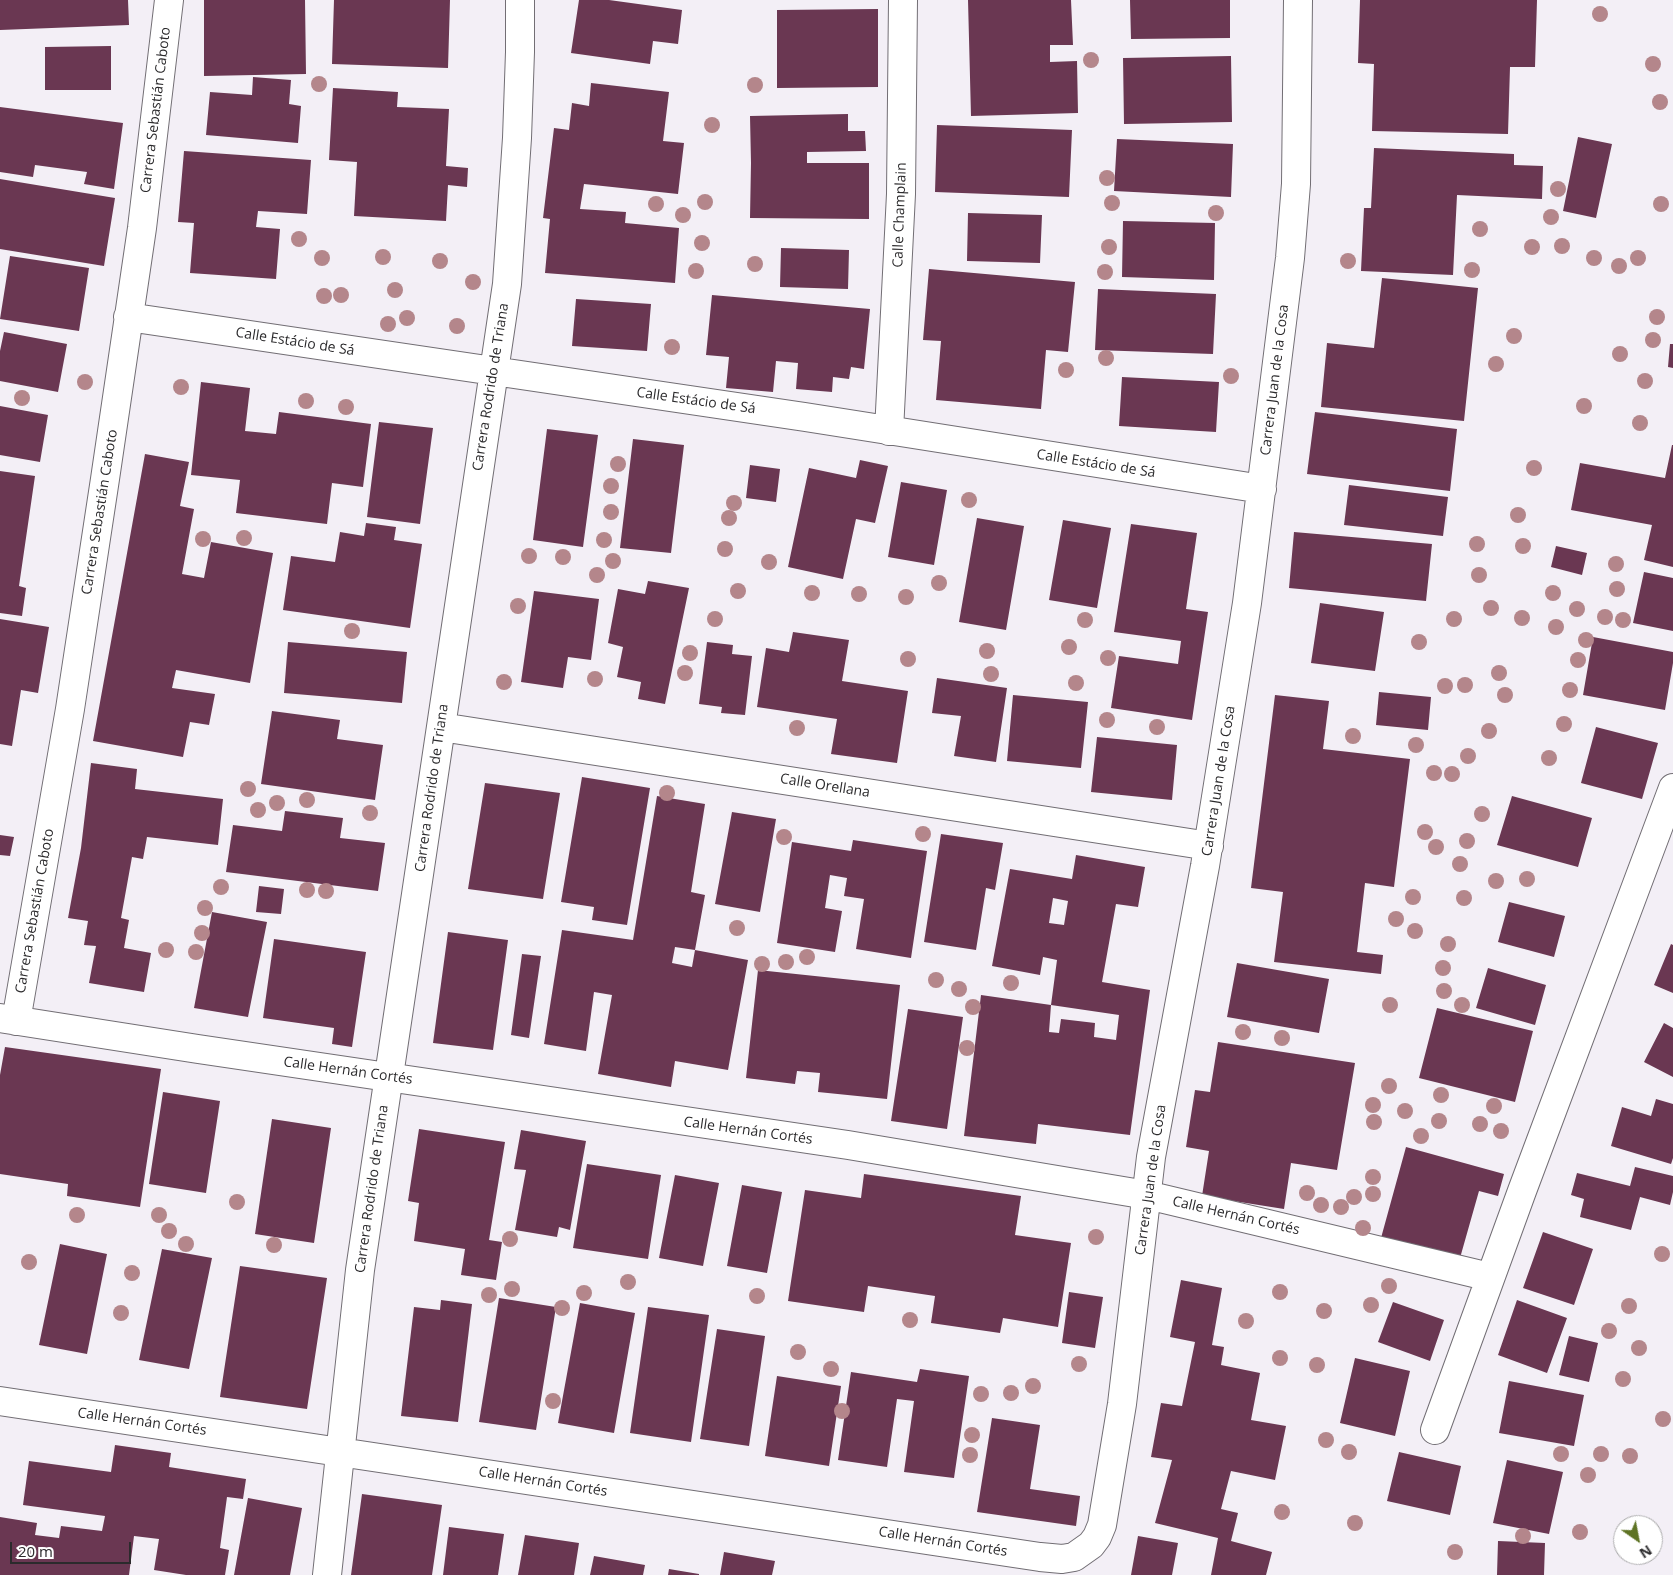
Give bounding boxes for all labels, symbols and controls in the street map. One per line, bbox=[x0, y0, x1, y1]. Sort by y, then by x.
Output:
street label: Carrera Sebastián Caboto bbox=[137, 26, 175, 194]
street label: Calle Champlain bbox=[890, 162, 910, 268]
street label: Carrera Rodrido de Triana bbox=[469, 302, 513, 472]
street label: Carrera Juan de la Cosa bbox=[1257, 303, 1293, 457]
street label: Calle Estácio de Sá bbox=[234, 324, 356, 360]
street label: Calle Estácio de Sá bbox=[635, 384, 757, 418]
street label: Carrera Sebastián Caboto bbox=[79, 428, 121, 596]
street label: Calle Estácio de Sá bbox=[1035, 446, 1157, 482]
street label: Carrera Rodrido de Triana bbox=[412, 703, 452, 873]
street label: Carrera Juan de la Cosa bbox=[1199, 705, 1239, 857]
street label: Calle Orellana bbox=[779, 771, 871, 801]
street label: Carrera Sebastián Caboto bbox=[12, 827, 58, 995]
street label: Calle Hernán Cortés bbox=[282, 1054, 414, 1088]
street label: Carrera Rodrido de Triana bbox=[352, 1104, 392, 1274]
street label: Carrera Juan de la Cosa bbox=[1132, 1104, 1170, 1256]
street label: Calle Hernán Cortés bbox=[682, 1114, 814, 1148]
street label: Calle Hernán Cortés bbox=[1171, 1193, 1301, 1239]
street label: Calle Hernán Cortés bbox=[76, 1405, 208, 1439]
street label: Calle Hernán Cortés bbox=[477, 1464, 609, 1500]
north arrow bbox=[1613, 1515, 1663, 1565]
street label: Calle Hernán Cortés bbox=[877, 1524, 1009, 1560]
scale bar bbox=[12, 1532, 134, 1564]
text: 20 m bbox=[18, 1541, 53, 1561]
text: N bbox=[1636, 1541, 1656, 1563]

